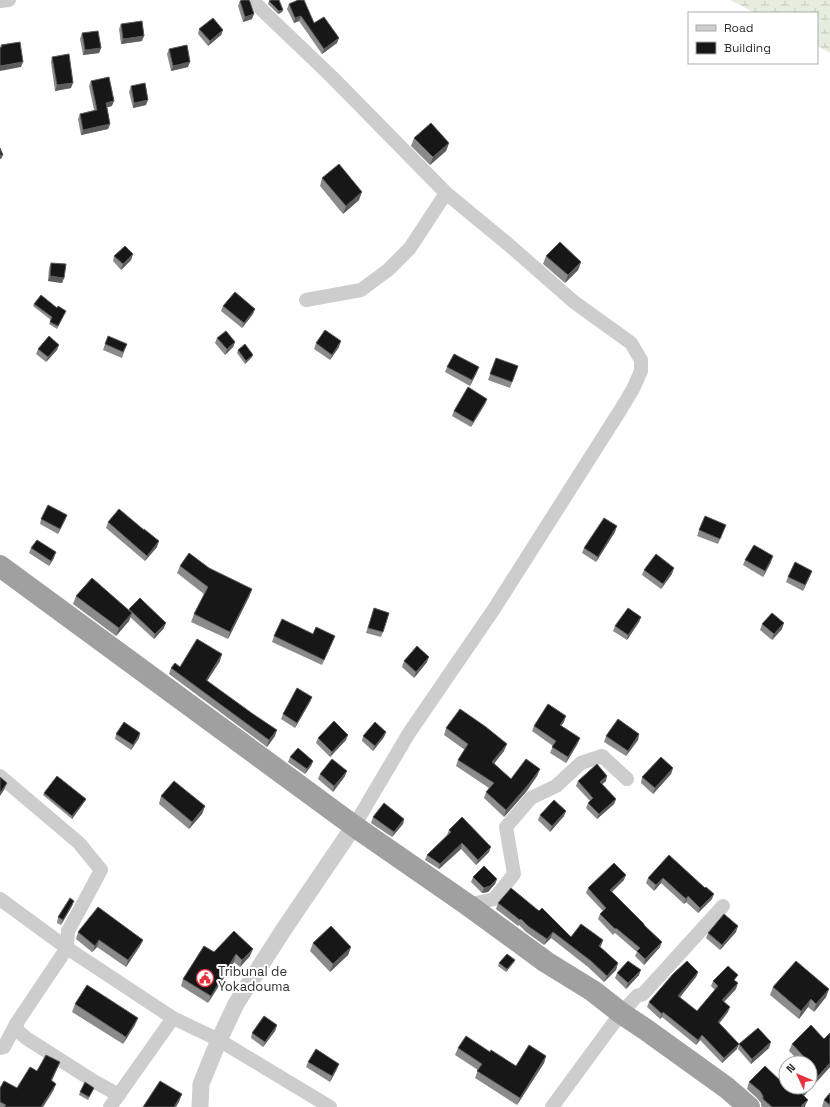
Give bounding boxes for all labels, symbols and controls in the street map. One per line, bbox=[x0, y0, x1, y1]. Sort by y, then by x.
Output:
legend bbox=[688, 12, 818, 64]
text: Road bbox=[724, 20, 753, 36]
text: Building bbox=[724, 40, 771, 56]
place label: Tribunal de Yokadouma bbox=[218, 963, 291, 995]
public building icon: Tribunal de Yokadouma bbox=[195, 968, 215, 988]
north arrow bbox=[778, 1055, 818, 1095]
text: N bbox=[783, 1061, 798, 1076]

